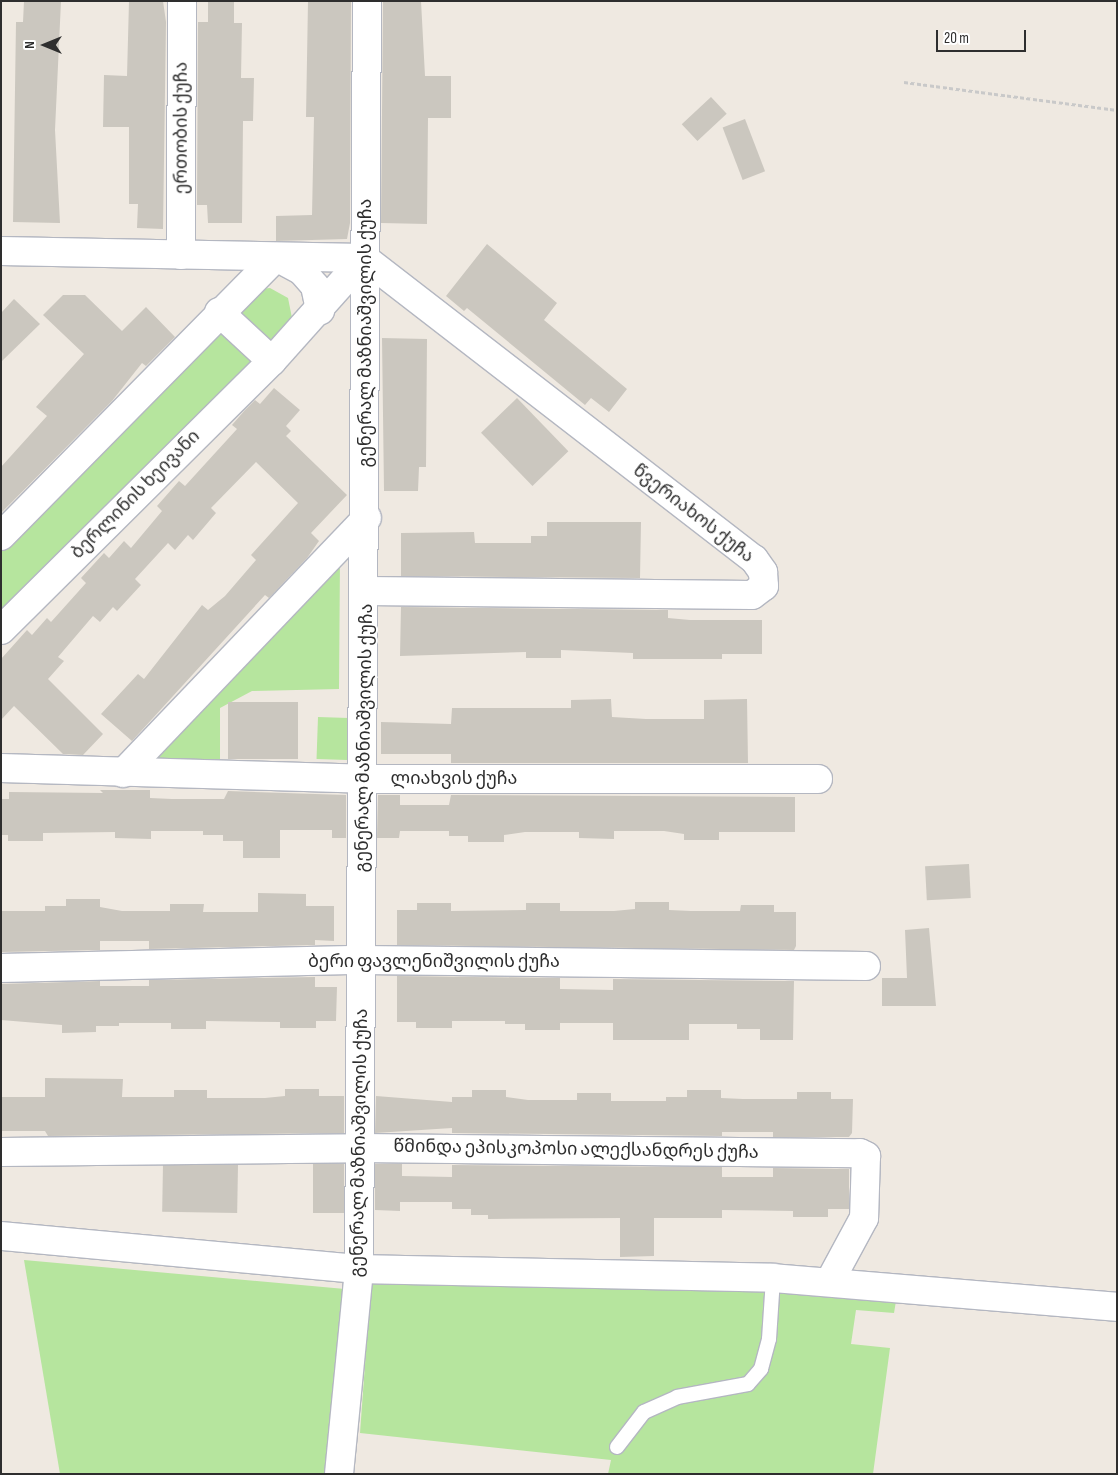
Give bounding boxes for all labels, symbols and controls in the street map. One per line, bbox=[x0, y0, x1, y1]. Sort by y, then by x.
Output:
north arrow bbox=[20, 20, 70, 70]
scale bar bbox=[938, 20, 1028, 52]
text: 20 m bbox=[944, 29, 969, 48]
text: N bbox=[21, 41, 38, 49]
street label: ერთობის ქუჩა bbox=[171, 62, 193, 194]
street label: გენერალ მაზნიაშვილის ქუჩა bbox=[355, 199, 377, 467]
street label: ბერლინის ხეივანი bbox=[67, 426, 205, 564]
street label: წვერიახოს ქუჩა bbox=[628, 460, 758, 568]
street label: გენერალ მაზნიაშვილის ქუჩა bbox=[352, 603, 378, 873]
street label: ლიახვის ქუჩა bbox=[391, 768, 517, 790]
street label: ბერი ფავლენიშვილის ქუჩა bbox=[308, 951, 560, 973]
street label: გენერალ მაზნიაშვილის ქუჩა bbox=[347, 1008, 373, 1278]
street label: წმინდა ეპისკოპოსი ალექსანდრეს ქუჩა bbox=[393, 1136, 759, 1164]

